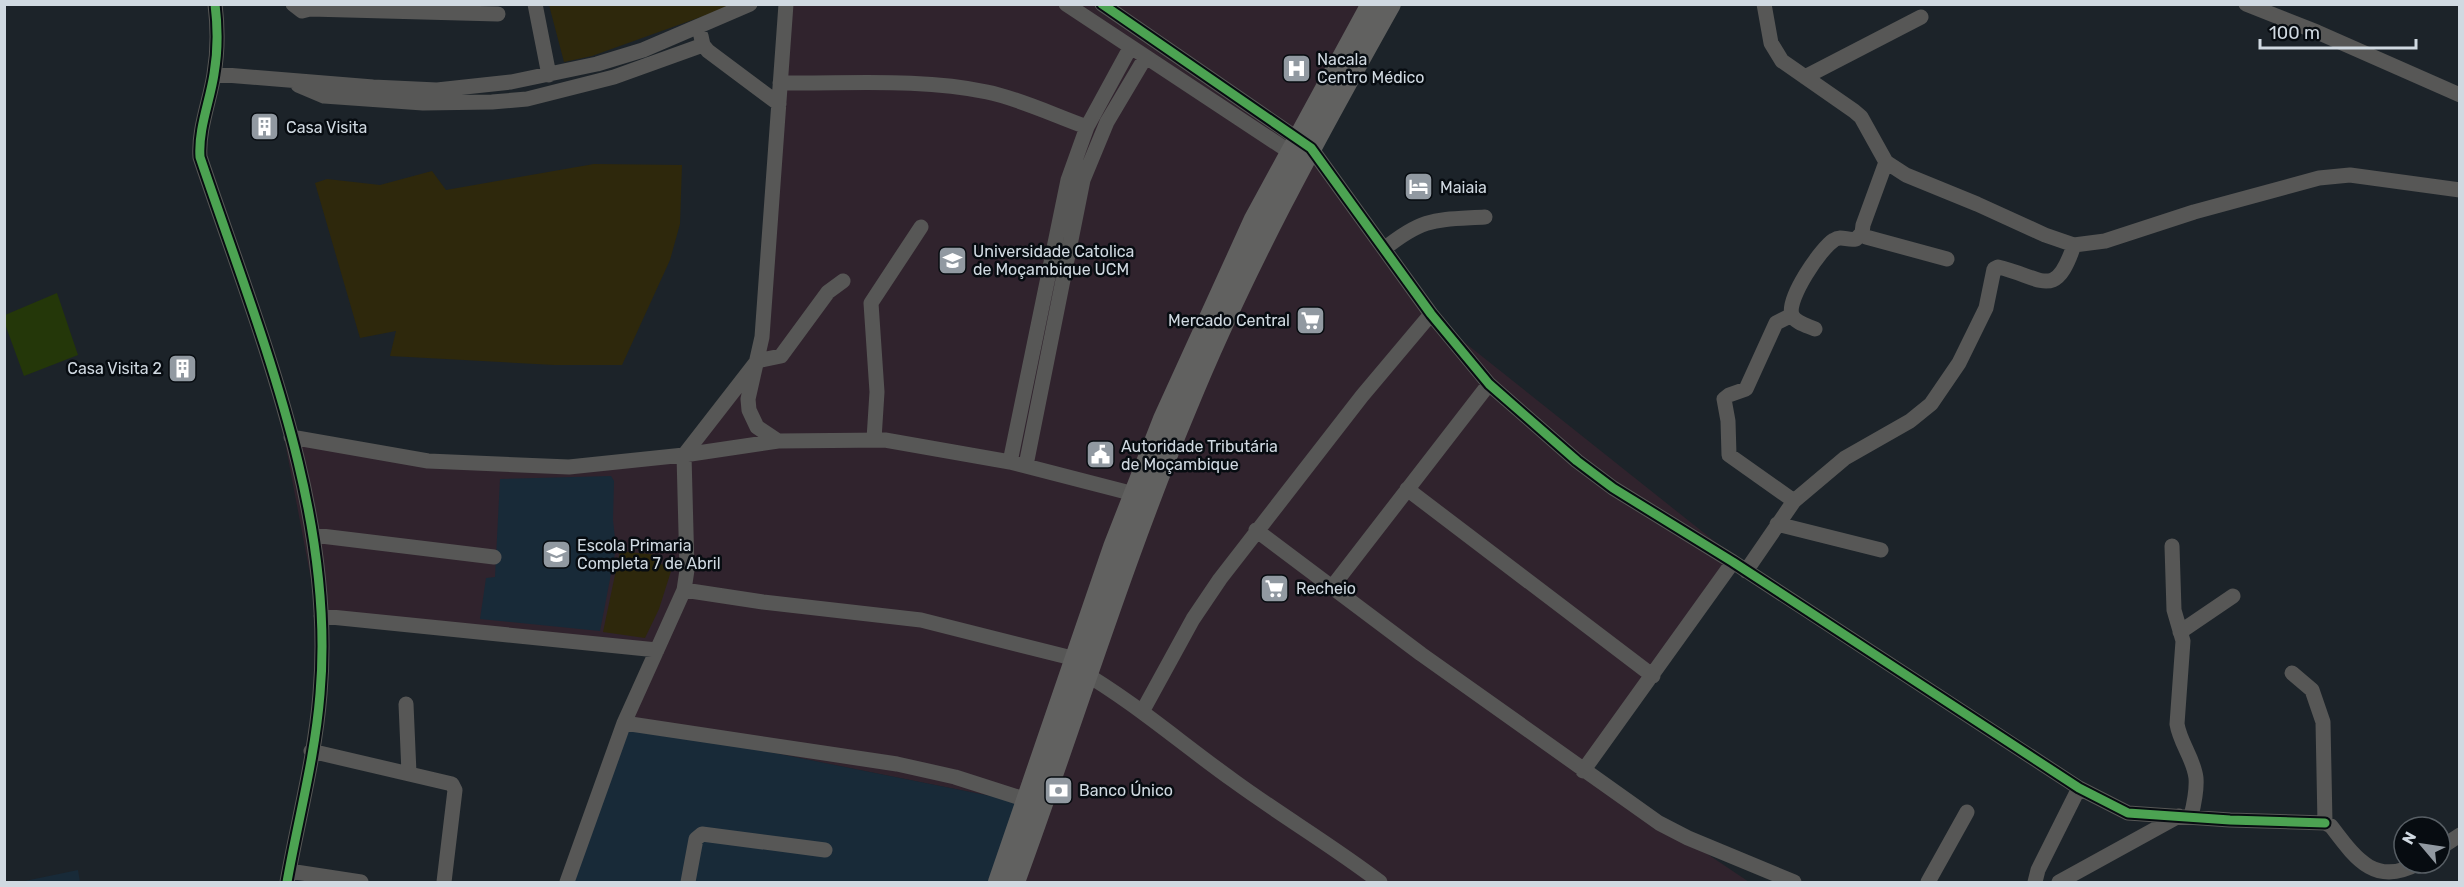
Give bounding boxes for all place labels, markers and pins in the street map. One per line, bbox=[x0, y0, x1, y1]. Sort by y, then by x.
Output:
place label: Nacala Centro Médico bbox=[1317, 50, 1425, 87]
hospital icon: Nacala Centro Médico bbox=[1280, 52, 1312, 84]
building icon: Casa Visita bbox=[249, 111, 281, 143]
place label: Casa Visita bbox=[286, 118, 367, 137]
hotel icon: Maiaia bbox=[1403, 171, 1435, 203]
place label: Maiaia bbox=[1440, 178, 1487, 197]
place label: Universidade Catolica de Moçambique UCM bbox=[973, 242, 1134, 279]
school or university icon: Universidade Catolica de Moçambique UCM bbox=[936, 244, 968, 276]
supermarket icon: Mercado Central bbox=[1295, 304, 1327, 336]
place label: Mercado Central bbox=[1168, 311, 1290, 330]
building icon: Casa Visita 2 bbox=[167, 352, 199, 384]
place label: Casa Visita 2 bbox=[67, 359, 162, 378]
place label: Autoridade Tributária de Moçambique bbox=[1121, 437, 1278, 474]
public building icon: Autoridade Tributária de Moçambique bbox=[1084, 439, 1116, 471]
place label: Escola Primaria Completa 7 de Abril bbox=[577, 536, 721, 573]
school or university icon: Escola Primaria Completa 7 de Abril bbox=[540, 538, 572, 570]
supermarket icon: Recheio bbox=[1259, 572, 1291, 604]
place label: Recheio bbox=[1296, 579, 1356, 598]
bank icon: Banco Único bbox=[1042, 774, 1074, 806]
place label: Banco Único bbox=[1079, 780, 1173, 800]

